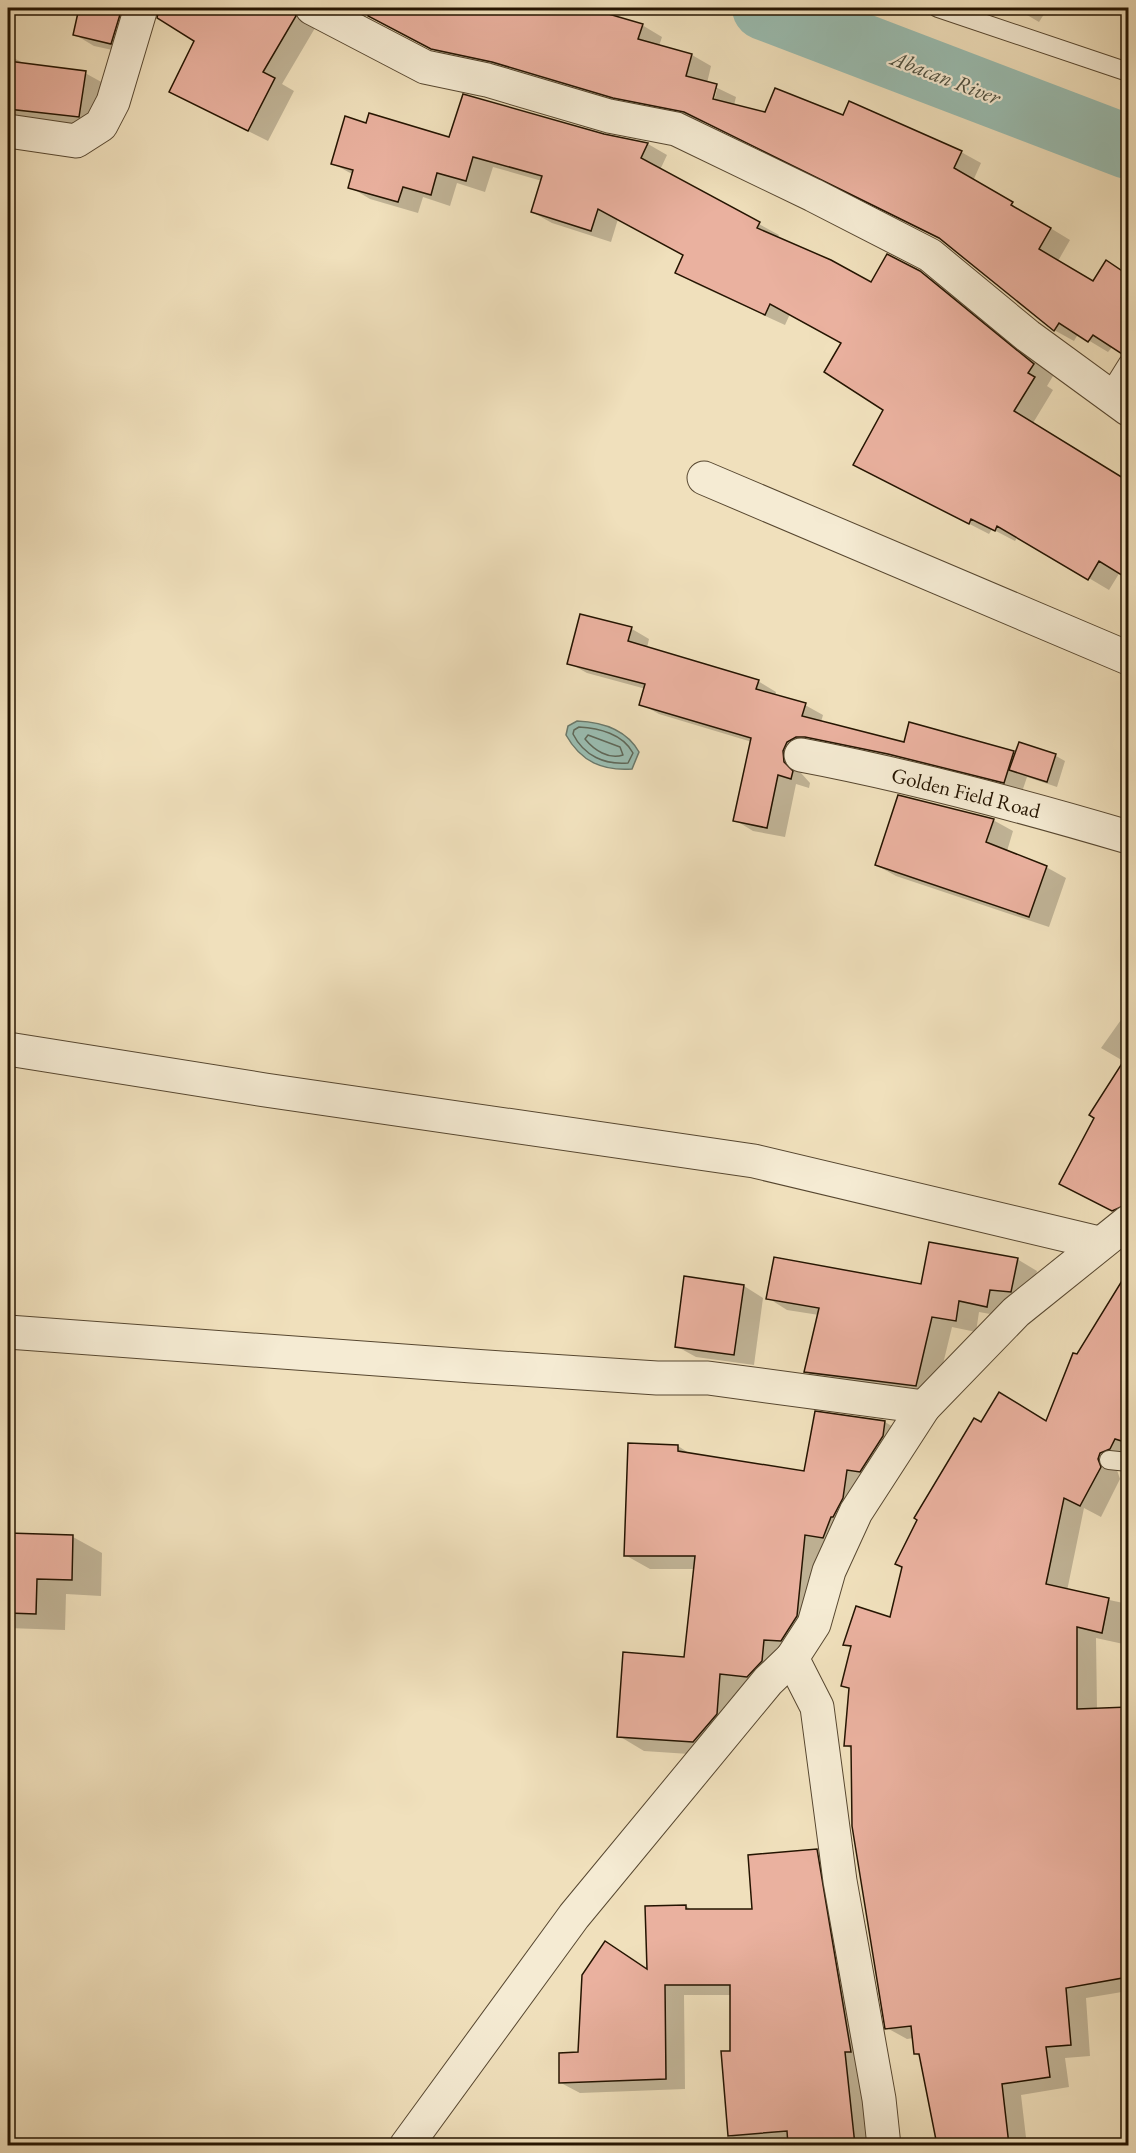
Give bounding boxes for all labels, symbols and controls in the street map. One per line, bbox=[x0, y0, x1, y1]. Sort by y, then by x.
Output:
water label: Abacan River bbox=[885, 43, 1006, 112]
street label: Golden Field Road bbox=[889, 761, 1044, 824]

